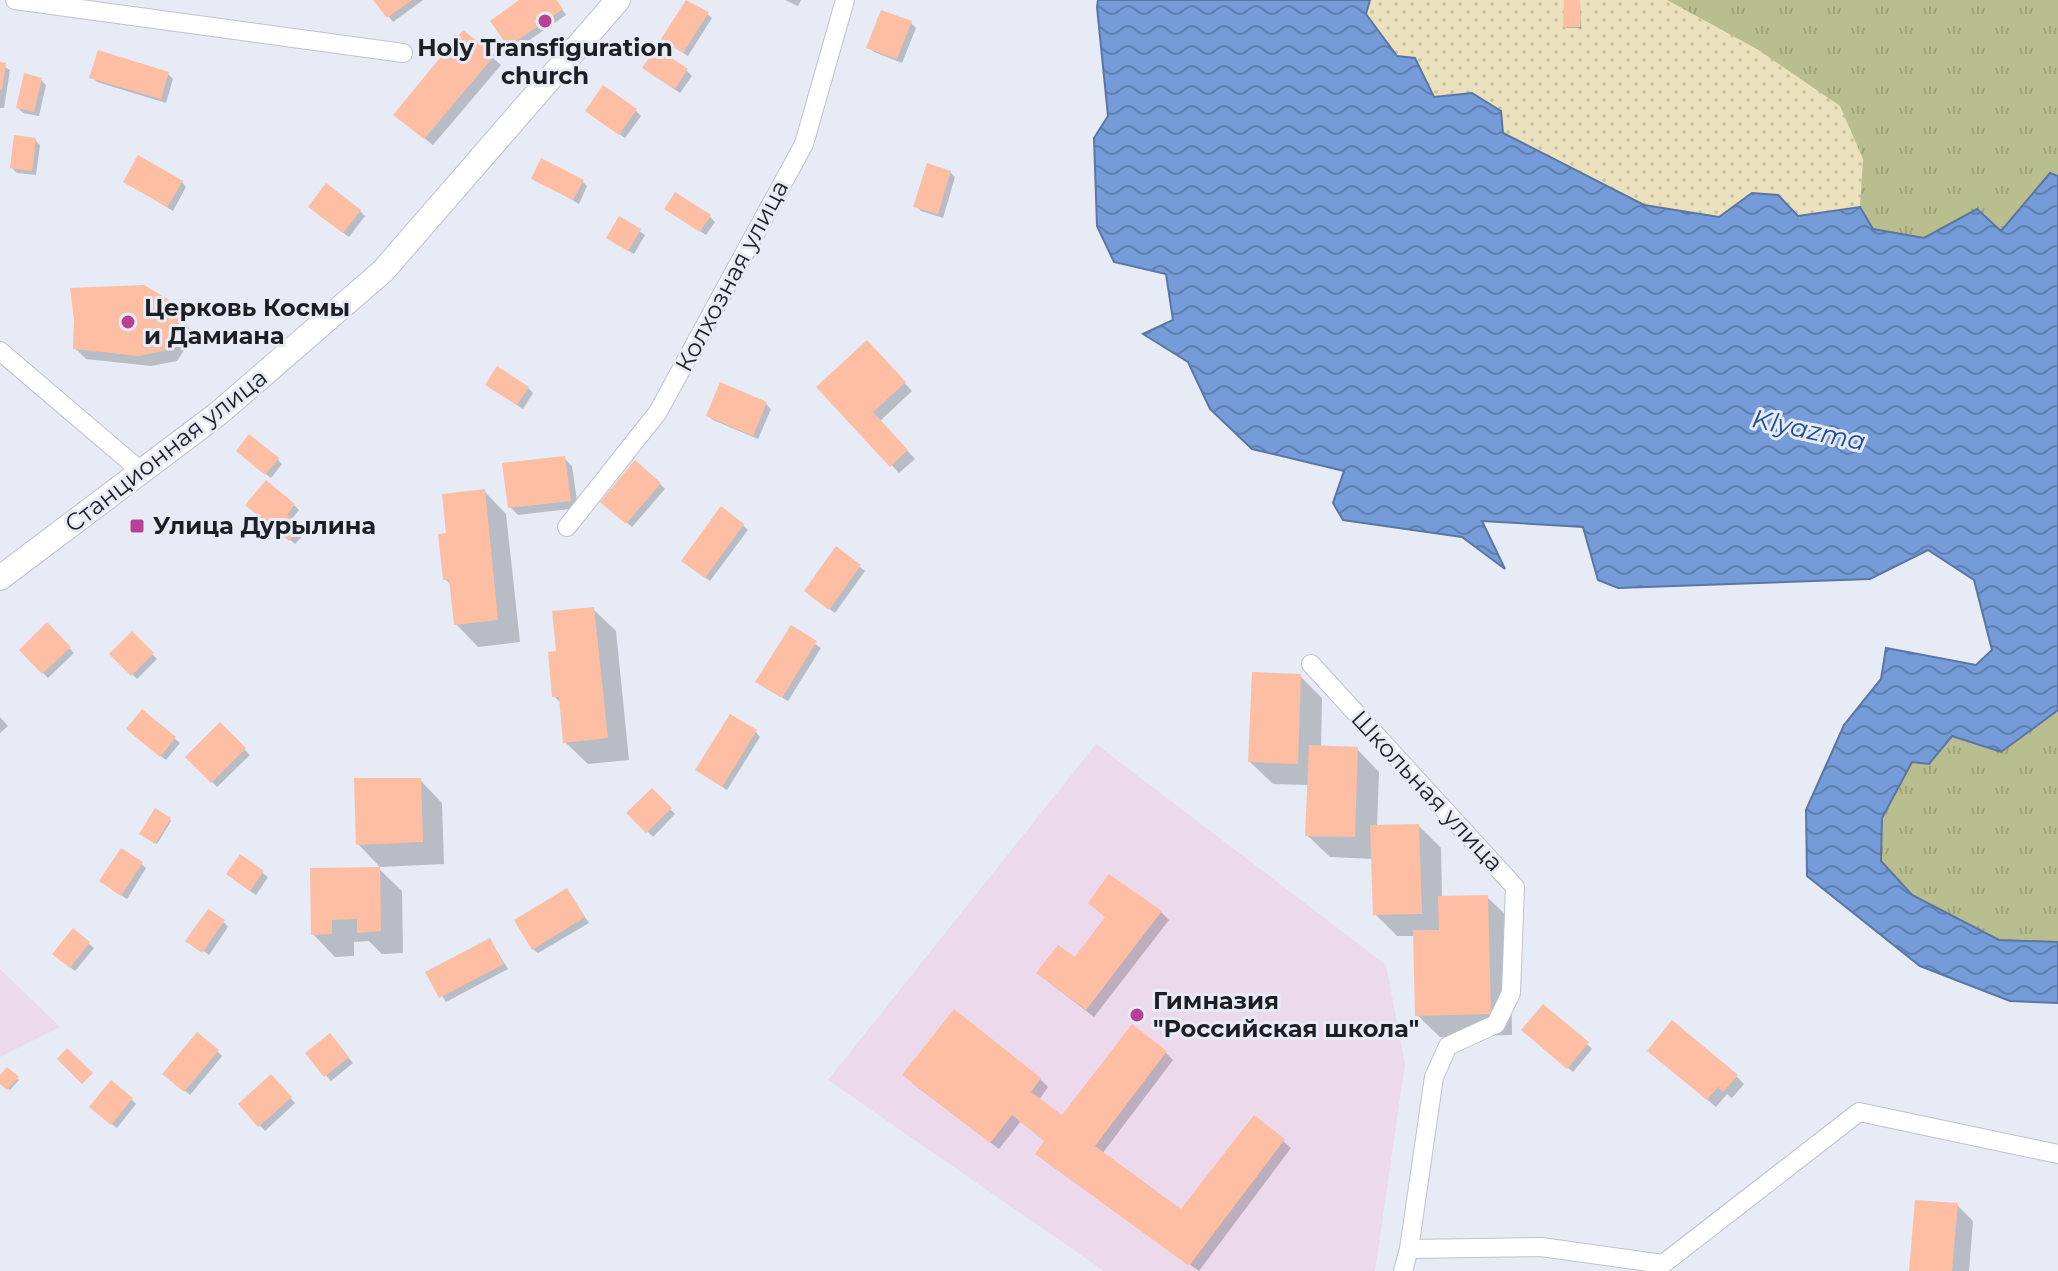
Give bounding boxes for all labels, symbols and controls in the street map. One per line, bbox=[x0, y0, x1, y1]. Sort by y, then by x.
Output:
marker: Holy Transfiguration church bbox=[536, 12, 554, 30]
place label: Holy Transfiguration church bbox=[417, 33, 673, 90]
street label: Колхозная улица bbox=[669, 175, 794, 376]
place label: Церковь Космы и Дамиана bbox=[144, 293, 350, 350]
marker: Церковь Космы и Дамиана bbox=[119, 313, 137, 331]
street label: Станционная улица bbox=[59, 363, 273, 539]
water label: Klyazma bbox=[1749, 402, 1869, 458]
place label: Улица Дурылина bbox=[153, 511, 376, 540]
marker: Улица Дурылина bbox=[128, 517, 146, 535]
street label: Школьная улица bbox=[1345, 704, 1509, 877]
place label: Гимназия "Российская школа" bbox=[1153, 986, 1419, 1043]
marker: Гимназия "Российская школа" bbox=[1128, 1006, 1146, 1024]

